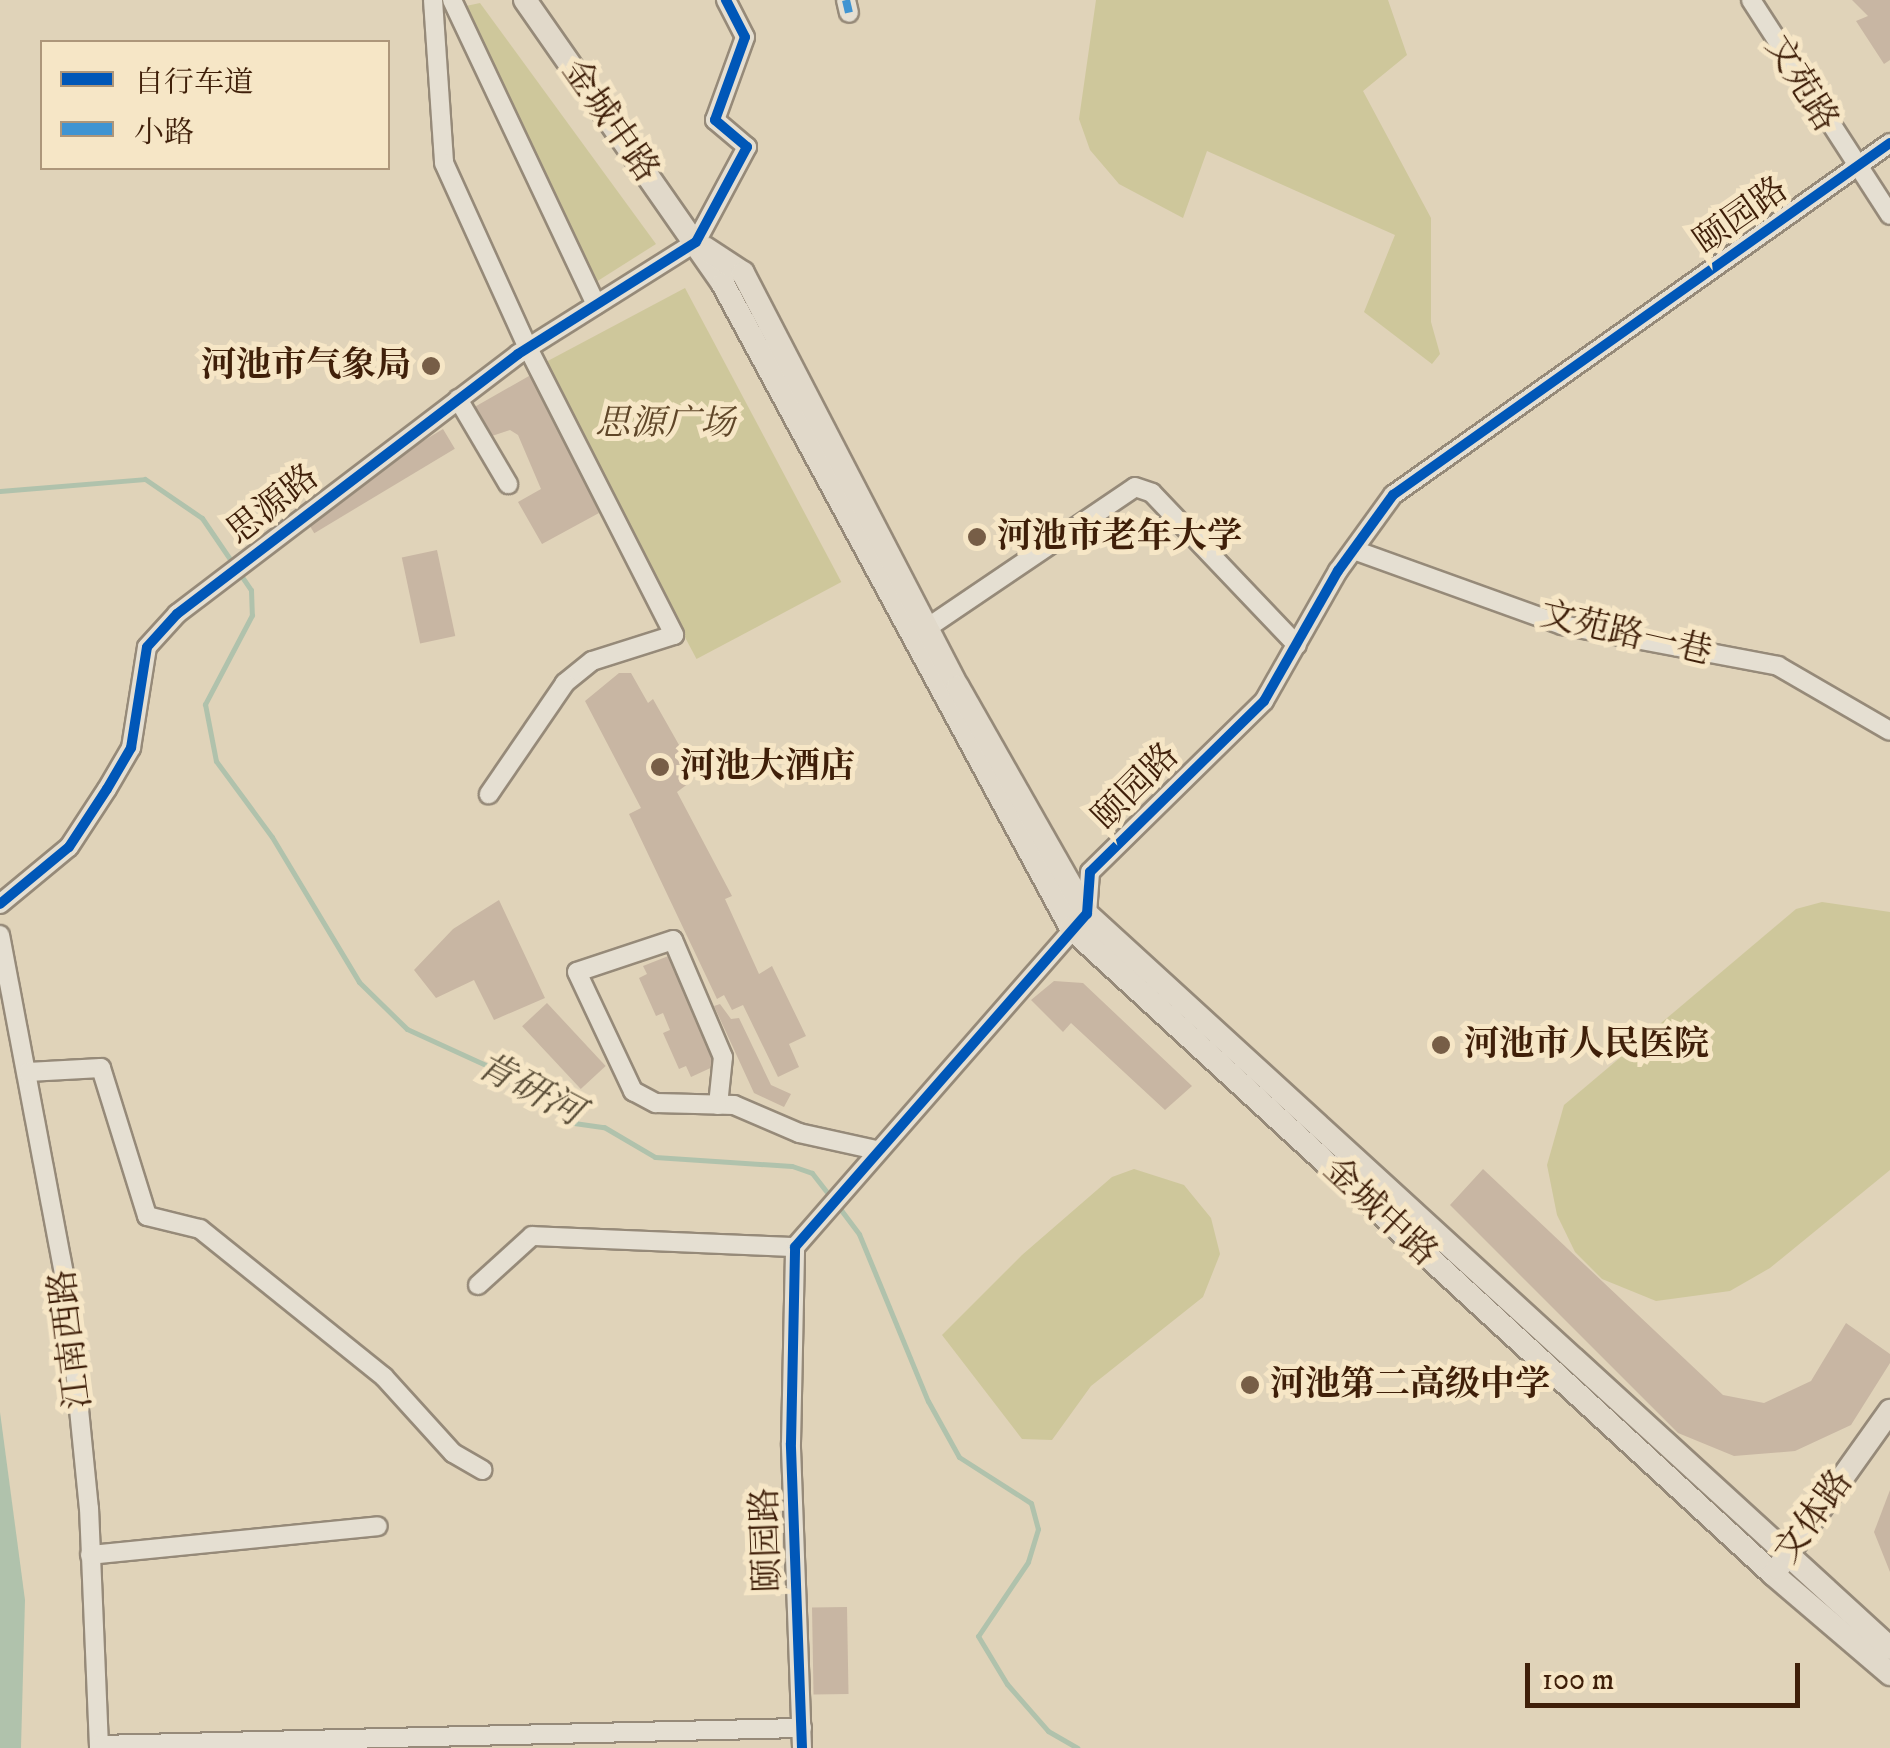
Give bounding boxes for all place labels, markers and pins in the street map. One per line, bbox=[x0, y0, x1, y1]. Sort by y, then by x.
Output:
place label: 河池市气象局 bbox=[201, 345, 411, 387]
marker: 河池市气象局 bbox=[420, 355, 442, 377]
place label: 河池市老年大学 bbox=[997, 516, 1242, 558]
marker: 河池市老年大学 bbox=[966, 526, 988, 548]
place label: 河池大酒店 bbox=[680, 746, 855, 788]
marker: 河池大酒店 bbox=[649, 756, 671, 778]
place label: 河池市人民医院 bbox=[1464, 1024, 1709, 1066]
marker: 河池市人民医院 bbox=[1428, 1032, 1454, 1058]
place label: 河池第二高级中学 bbox=[1270, 1364, 1550, 1406]
marker: 河池第二高级中学 bbox=[1239, 1374, 1261, 1396]

